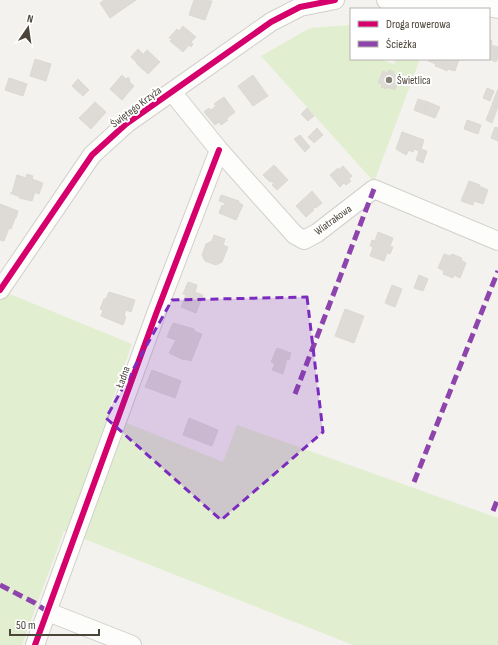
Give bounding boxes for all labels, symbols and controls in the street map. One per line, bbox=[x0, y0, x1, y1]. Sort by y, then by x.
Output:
north arrow bbox=[8, 8, 48, 48]
legend bbox=[350, 8, 490, 60]
text: N bbox=[26, 12, 35, 26]
text: Droga rowerowa bbox=[386, 17, 451, 32]
text: Ścieżka bbox=[386, 37, 417, 52]
place label: Świetlica bbox=[397, 74, 430, 87]
marker: Świetlica bbox=[384, 75, 394, 85]
street label: Świętego Krzyża bbox=[108, 84, 164, 130]
street label: Wiatrakowa bbox=[312, 202, 354, 238]
street label: Ładna bbox=[113, 365, 133, 390]
scale bar bbox=[10, 611, 99, 637]
text: 50 m bbox=[16, 618, 36, 633]

